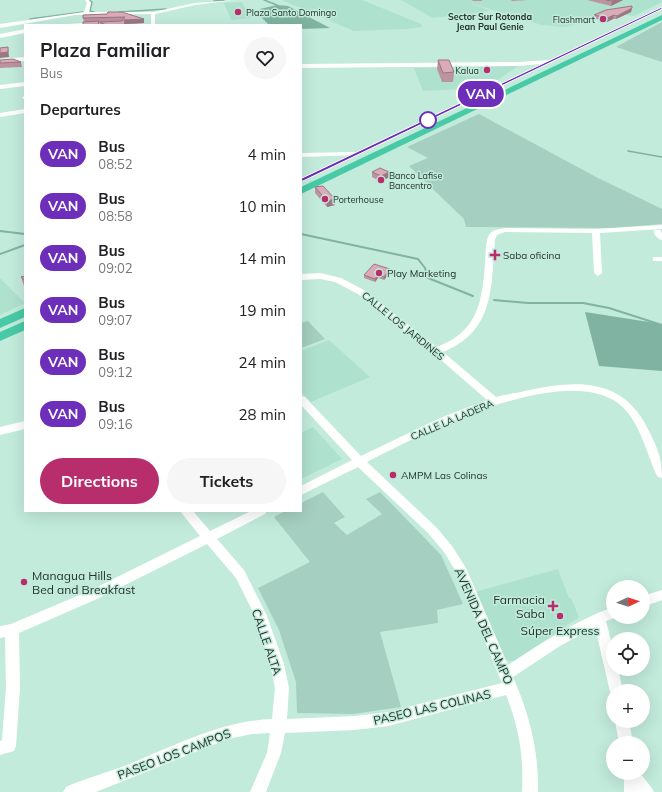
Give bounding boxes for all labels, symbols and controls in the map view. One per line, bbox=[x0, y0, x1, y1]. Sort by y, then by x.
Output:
marker: Plaza Santo Domingo bbox=[233, 7, 243, 17]
place label: Plaza Santo Domingo bbox=[246, 7, 336, 18]
district label: Sector Sur Rotonda Jean Paul Genie bbox=[448, 11, 532, 32]
place label: Flashmart bbox=[553, 14, 595, 25]
marker: Flashmart bbox=[598, 14, 608, 24]
button: heart bbox=[244, 37, 286, 79]
text: Plaza Familiar bbox=[40, 38, 170, 62]
text: Bus bbox=[40, 65, 63, 81]
place label: Kalua bbox=[455, 65, 479, 76]
marker: Kalua bbox=[482, 65, 492, 75]
line badge: VAN bbox=[458, 81, 504, 107]
text: VAN bbox=[466, 85, 496, 103]
text: Departures bbox=[40, 100, 121, 119]
unlabelled marker bbox=[419, 111, 437, 129]
text: Bus bbox=[98, 137, 125, 156]
text: VAN bbox=[48, 145, 78, 163]
text: 4 min bbox=[248, 145, 286, 164]
text: 08:52 bbox=[98, 156, 133, 172]
place label: Banco Lafise Bancentro bbox=[389, 170, 443, 191]
marker: Banco Lafise Bancentro bbox=[376, 175, 386, 185]
text: Bus bbox=[98, 189, 125, 208]
marker: Porterhouse bbox=[320, 194, 330, 204]
place label: Porterhouse bbox=[333, 194, 384, 205]
text: VAN bbox=[48, 197, 78, 215]
text: 10 min bbox=[239, 197, 286, 216]
text: 08:58 bbox=[98, 208, 133, 224]
text: Bus bbox=[98, 241, 125, 260]
text: VAN bbox=[48, 249, 78, 267]
text: 14 min bbox=[239, 249, 286, 268]
place label: Saba oficina bbox=[503, 249, 560, 262]
marker: Saba oficina bbox=[490, 250, 500, 260]
text: 09:02 bbox=[98, 260, 133, 276]
place label: Play Marketing bbox=[387, 267, 456, 280]
marker: Play Marketing bbox=[374, 268, 384, 278]
street label: CALLE LOS JARDINES bbox=[359, 289, 447, 363]
text: Bus bbox=[98, 293, 125, 312]
text: VAN bbox=[48, 301, 78, 319]
text: 19 min bbox=[239, 301, 286, 320]
text: 09:07 bbox=[98, 312, 133, 328]
text: Bus bbox=[98, 345, 125, 364]
text: VAN bbox=[48, 353, 78, 371]
text: 24 min bbox=[239, 353, 286, 372]
text: 09:12 bbox=[98, 364, 133, 380]
street label: CALLE LA LADERA bbox=[409, 396, 496, 443]
text: Bus bbox=[98, 397, 125, 416]
text: VAN bbox=[48, 405, 78, 423]
text: 28 min bbox=[239, 405, 286, 424]
text: 09:16 bbox=[98, 416, 133, 432]
button: Directions bbox=[40, 458, 159, 504]
button: Tickets bbox=[167, 458, 286, 504]
place label: AMPM Las Colinas bbox=[401, 469, 487, 482]
marker: AMPM Las Colinas bbox=[388, 470, 398, 480]
street label: AVENIDA DEL CAMPO bbox=[451, 565, 517, 687]
place label: Managua Hills Bed and Breakfast bbox=[32, 568, 135, 597]
marker: Managua Hills Bed and Breakfast bbox=[19, 577, 29, 587]
north arrow bbox=[606, 580, 650, 624]
map controls bbox=[606, 580, 650, 780]
place label: Farmacia Saba bbox=[493, 592, 545, 621]
marker: Farmacia Saba bbox=[548, 601, 558, 611]
street label: CALLE ALTA bbox=[249, 607, 285, 677]
marker: Súper Express bbox=[555, 611, 565, 621]
place label: Súper Express bbox=[520, 623, 600, 638]
button: locate bbox=[606, 632, 650, 676]
button: + bbox=[606, 684, 650, 728]
street label: PASEO LAS COLINAS bbox=[372, 686, 492, 728]
street label: PASEO LOS CAMPOS bbox=[115, 725, 233, 783]
button: − bbox=[606, 736, 650, 780]

